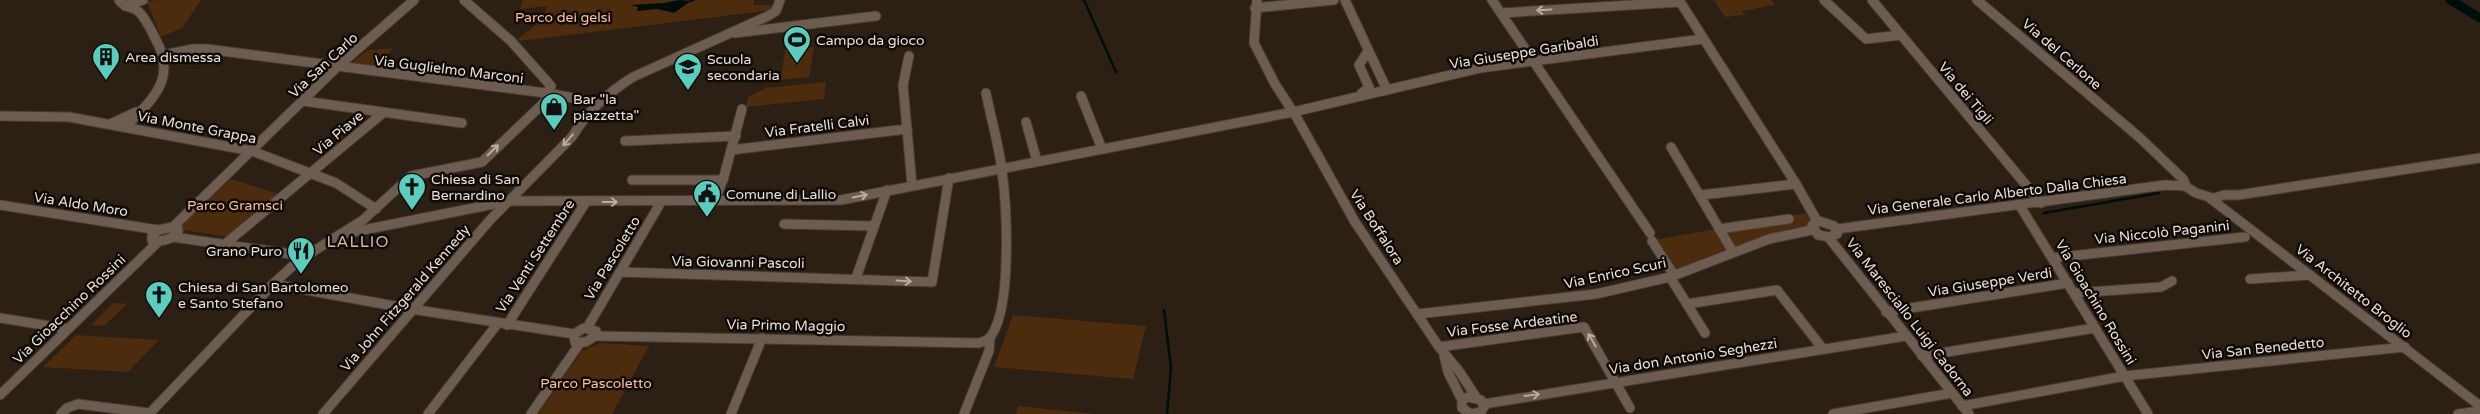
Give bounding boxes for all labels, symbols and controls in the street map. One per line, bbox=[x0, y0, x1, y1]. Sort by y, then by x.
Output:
one-way arrow bbox=[1536, 6, 1552, 15]
park label: Parco dei gelsi bbox=[515, 9, 611, 26]
street label: Via del Cerlone bbox=[2018, 15, 2105, 94]
sports icon: Campo da gioco bbox=[782, 25, 812, 64]
street label: Via San Carlo bbox=[285, 29, 361, 102]
place label: Campo da gioco bbox=[816, 32, 925, 49]
street label: Via Giuseppe Garibaldi bbox=[1448, 32, 1600, 73]
building icon: Area dismessa bbox=[91, 42, 121, 81]
place label: Area dismessa bbox=[125, 49, 221, 66]
place label: Scuola secondaria bbox=[707, 51, 780, 84]
street label: Via Guglielmo Marconi bbox=[373, 52, 525, 87]
school or university icon: Scuola secondaria bbox=[673, 52, 703, 91]
street label: Via dei Tigli bbox=[1935, 59, 1997, 128]
place label: Bar "la piazzetta" bbox=[573, 91, 639, 124]
shop icon: Bar "la piazzetta" bbox=[539, 92, 569, 131]
street label: Via Piave bbox=[310, 107, 367, 159]
street label: Via Monte Grappa bbox=[136, 108, 258, 147]
street label: Via Fratelli Calvi bbox=[764, 112, 870, 141]
one-way arrow bbox=[562, 134, 574, 147]
one-way arrow bbox=[487, 144, 500, 156]
street label: Via Generale Carlo Alberto Dalla Chiesa bbox=[1867, 170, 2128, 219]
place label: Chiesa di San Bernardino bbox=[431, 171, 520, 204]
church icon: Chiesa di San Bernardino bbox=[397, 172, 427, 211]
public building icon: Comune di Lallio bbox=[692, 179, 722, 218]
place label: Comune di Lallio bbox=[726, 186, 836, 203]
street label: Via Boffalora bbox=[1346, 186, 1407, 268]
street label: Via Aldo Moro bbox=[33, 189, 129, 220]
one-way arrow bbox=[851, 191, 867, 200]
street label: Via Venti Settembre bbox=[492, 196, 579, 316]
park label: Parco Gramsci bbox=[187, 197, 283, 214]
one-way arrow bbox=[602, 197, 618, 207]
street label: Via Pascoletto bbox=[581, 213, 644, 303]
street label: Via Niccolò Paganini bbox=[2094, 217, 2230, 248]
street label: Via John Fitzgerald Kennedy bbox=[337, 221, 474, 375]
district label: LALLIO bbox=[327, 232, 389, 252]
street label: Via Maresciallo Luigi Cadorna bbox=[1842, 235, 1977, 400]
restaurant icon: Grano Puro bbox=[286, 236, 316, 275]
street label: Via Gioachino Rossini bbox=[2052, 237, 2140, 368]
street label: Via Architetto Broglio bbox=[2292, 241, 2415, 342]
place label: Grano Puro bbox=[206, 243, 282, 260]
street label: Via Gioacchino Rossini bbox=[9, 251, 129, 368]
street label: Via Giovanni Pascoli bbox=[671, 253, 805, 272]
street label: Via Enrico Scuri bbox=[1563, 254, 1668, 293]
street label: Via Giuseppe Verdi bbox=[1927, 264, 2053, 301]
one-way arrow bbox=[896, 277, 912, 286]
place label: Chiesa di San Bartolomeo e Santo Stefano bbox=[178, 279, 349, 312]
church icon: Chiesa di San Bartolomeo e Santo Stefano bbox=[144, 280, 174, 319]
street label: Via Fosse Ardeatine bbox=[1446, 308, 1578, 341]
street label: Via Primo Maggio bbox=[726, 316, 846, 335]
one-way arrow bbox=[1587, 333, 1597, 348]
street label: Via San Benedetto bbox=[2201, 334, 2325, 363]
street label: Via don Antonio Seghezzi bbox=[1608, 335, 1778, 378]
park label: Parco Pascoletto bbox=[540, 375, 652, 392]
one-way arrow bbox=[1523, 390, 1539, 400]

